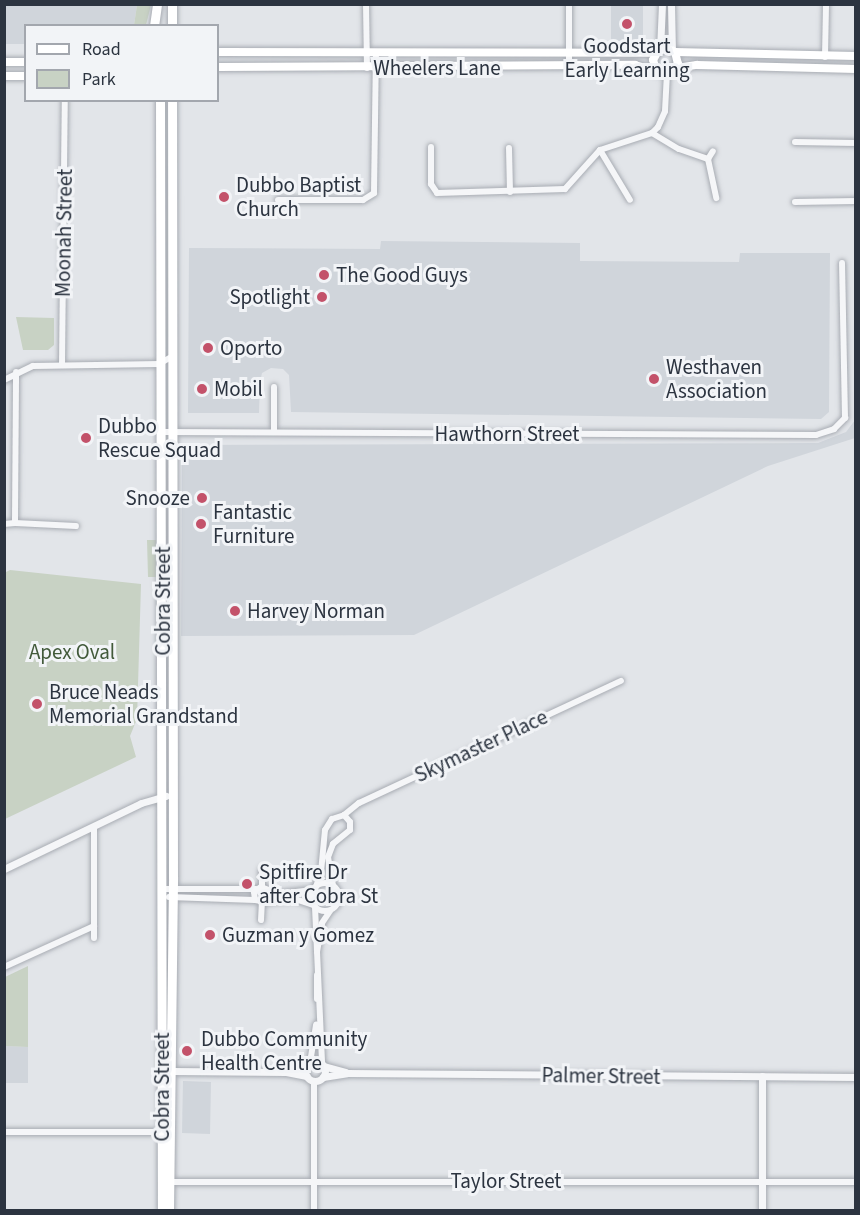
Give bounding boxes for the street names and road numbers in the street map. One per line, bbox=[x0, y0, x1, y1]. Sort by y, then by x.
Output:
street label: Wheelers Lane bbox=[373, 55, 501, 81]
street label: Moonah Street bbox=[50, 169, 78, 297]
street label: Hawthorn Street bbox=[435, 421, 579, 447]
street label: Cobra Street bbox=[150, 546, 176, 656]
street label: Skymaster Place bbox=[410, 704, 552, 788]
street label: Cobra Street bbox=[149, 1032, 175, 1142]
street label: Palmer Street bbox=[541, 1062, 661, 1090]
street label: Taylor Street bbox=[451, 1168, 561, 1194]

